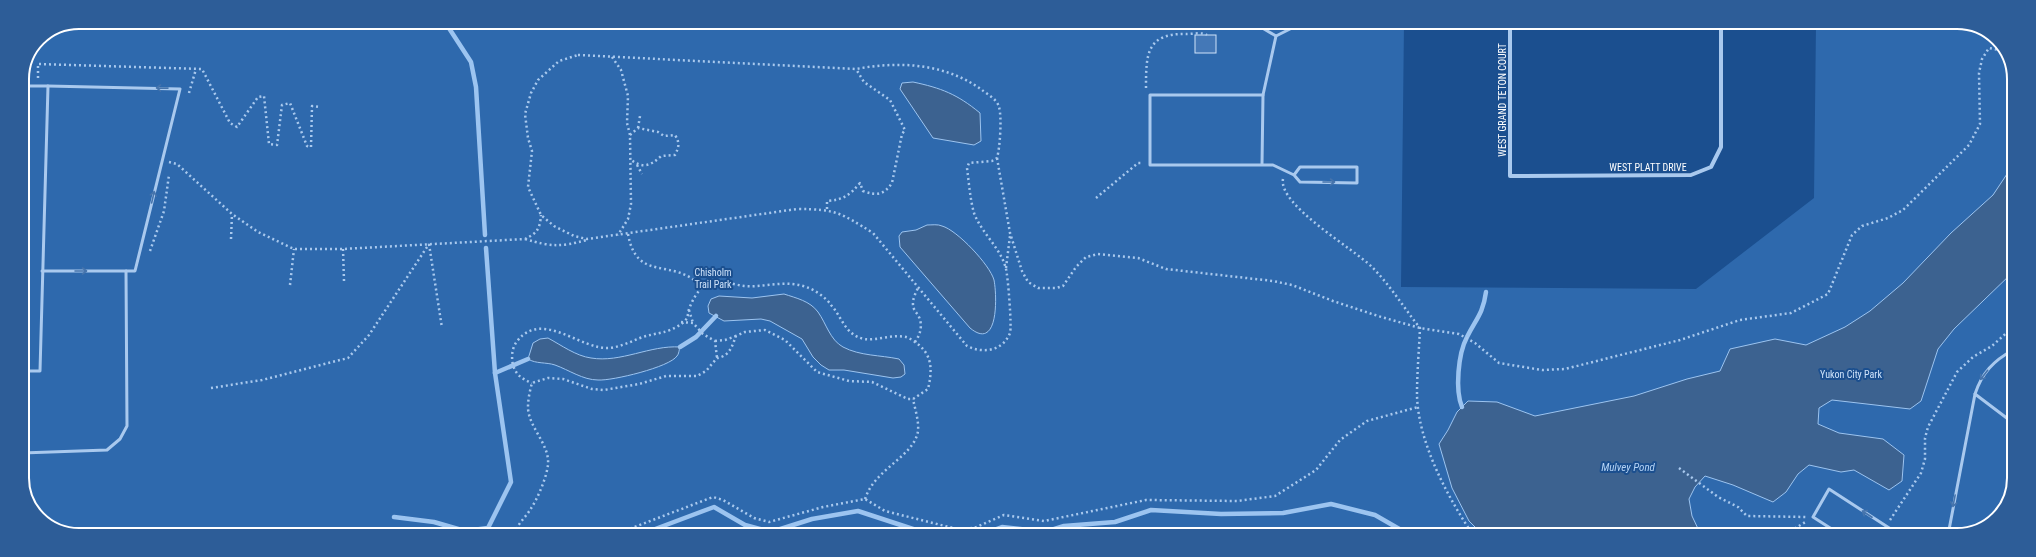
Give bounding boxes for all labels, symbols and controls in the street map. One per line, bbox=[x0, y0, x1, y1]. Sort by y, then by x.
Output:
street label: WEST GRAND TETON COURT bbox=[1497, 43, 1508, 157]
one-way arrow bbox=[156, 84, 169, 92]
street label: WEST PLATT DRIVE bbox=[1609, 162, 1687, 173]
one-way arrow bbox=[1322, 178, 1335, 186]
one-way arrow bbox=[149, 191, 157, 204]
one-way arrow bbox=[74, 267, 87, 275]
park label: Chisholm Trail Park bbox=[694, 267, 732, 290]
park label: Yukon City Park bbox=[1820, 369, 1882, 380]
one-way arrow bbox=[1980, 370, 1988, 381]
water label: Mulvey Pond bbox=[1601, 461, 1656, 474]
one-way arrow bbox=[1950, 494, 1958, 507]
one-way arrow bbox=[1862, 509, 1873, 518]

